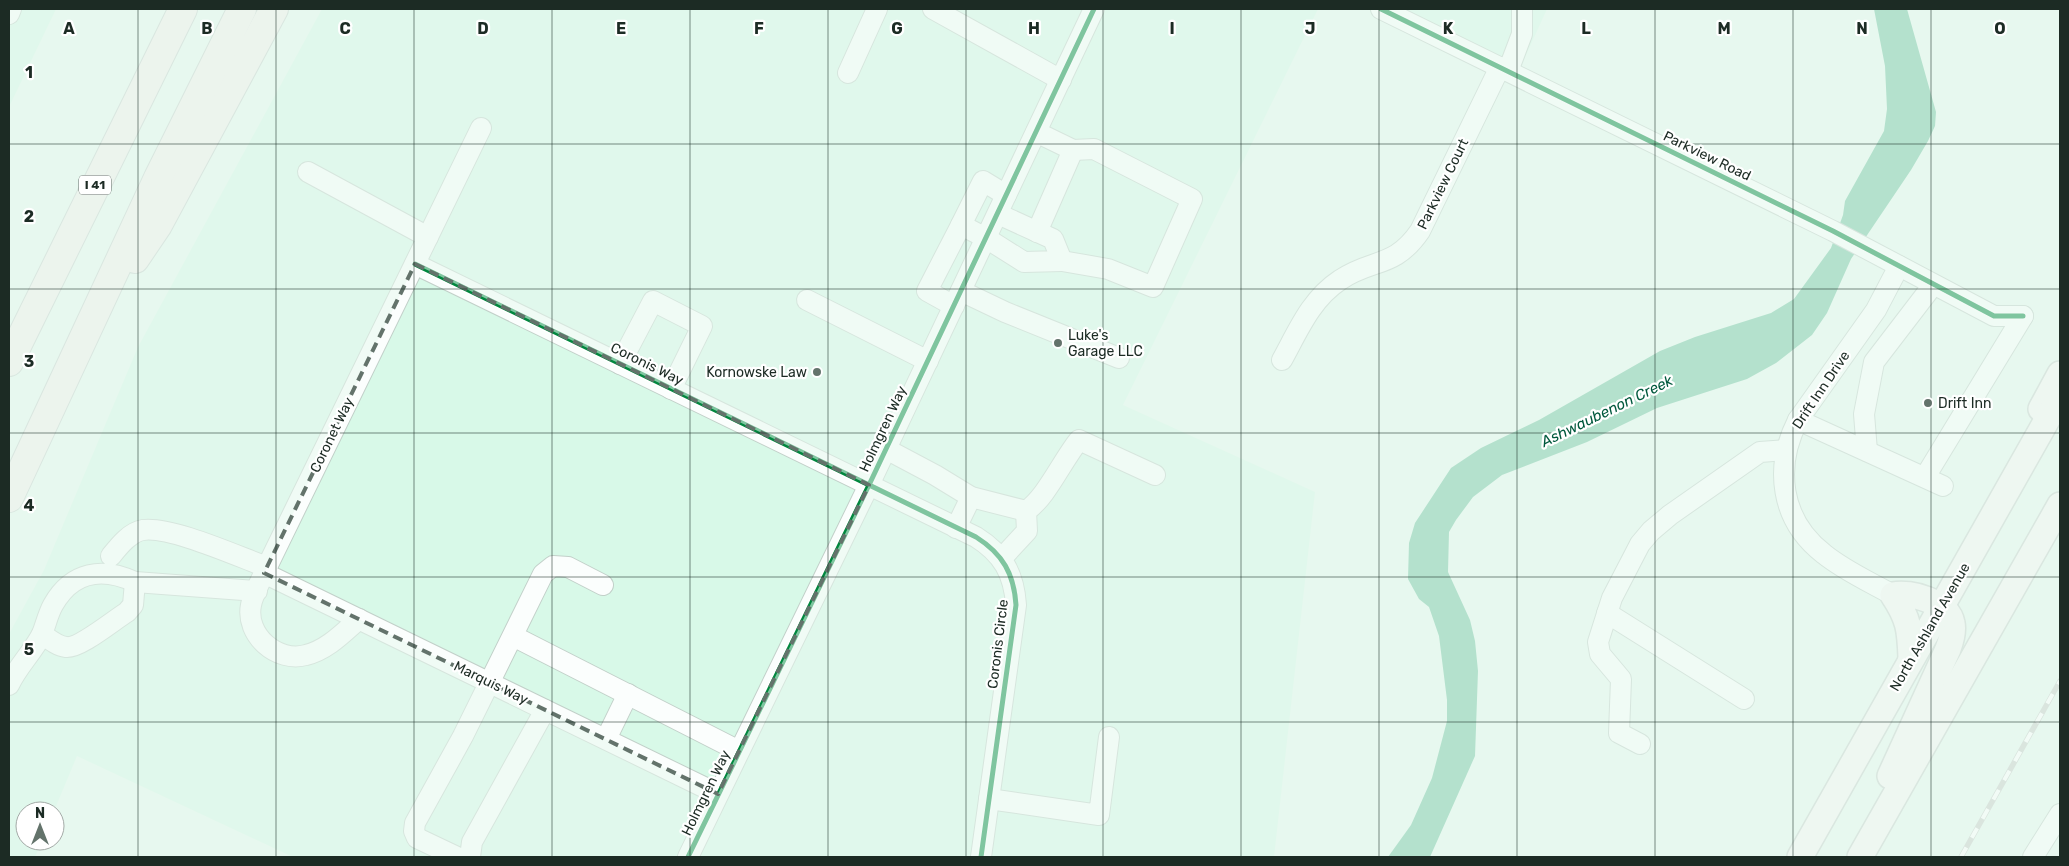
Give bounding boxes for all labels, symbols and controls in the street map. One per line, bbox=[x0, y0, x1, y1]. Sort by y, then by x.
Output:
text: A bbox=[63, 19, 75, 38]
text: B bbox=[201, 19, 213, 38]
text: C bbox=[339, 19, 351, 38]
text: D bbox=[477, 19, 489, 38]
text: E bbox=[616, 19, 626, 38]
text: F bbox=[754, 19, 764, 38]
text: G bbox=[891, 19, 903, 38]
text: H bbox=[1028, 19, 1040, 38]
text: I bbox=[1169, 19, 1175, 38]
text: J bbox=[1305, 19, 1315, 38]
text: K bbox=[1443, 19, 1454, 38]
text: L bbox=[1581, 19, 1591, 38]
text: M bbox=[1717, 19, 1731, 38]
text: N bbox=[1856, 19, 1868, 38]
text: O bbox=[1994, 19, 2006, 38]
text: 1 bbox=[25, 63, 33, 82]
street label: Parkview Road bbox=[1660, 127, 1754, 185]
street label: Parkview Court bbox=[1414, 135, 1473, 232]
road number: I 41 bbox=[79, 176, 111, 194]
text: 2 bbox=[24, 207, 34, 226]
place label: Luke's Garage LLC bbox=[1068, 327, 1143, 360]
marker: Luke's Garage LLC bbox=[1052, 337, 1064, 349]
street label: Coronis Way bbox=[608, 339, 686, 389]
street label: Drift Inn Drive bbox=[1789, 348, 1853, 432]
text: 3 bbox=[24, 352, 34, 371]
place label: Kornowske Law bbox=[706, 364, 807, 381]
marker: Kornowske Law bbox=[811, 366, 823, 378]
water label: Ashwaubenon Creek bbox=[1537, 371, 1676, 451]
street label: Holmgren Way bbox=[856, 383, 911, 475]
street label: Coronet Way bbox=[306, 394, 358, 475]
place label: Drift Inn bbox=[1938, 395, 1991, 412]
marker: Drift Inn bbox=[1922, 397, 1934, 409]
text: 4 bbox=[24, 496, 35, 515]
street label: North Ashland Avenue bbox=[1886, 560, 1974, 694]
street label: Coronis Circle bbox=[984, 598, 1012, 690]
text: 5 bbox=[24, 640, 34, 659]
street label: Marquis Way bbox=[451, 658, 531, 708]
street label: Holmgren Way bbox=[678, 747, 734, 839]
north arrow bbox=[15, 801, 65, 851]
text: N bbox=[35, 805, 45, 822]

